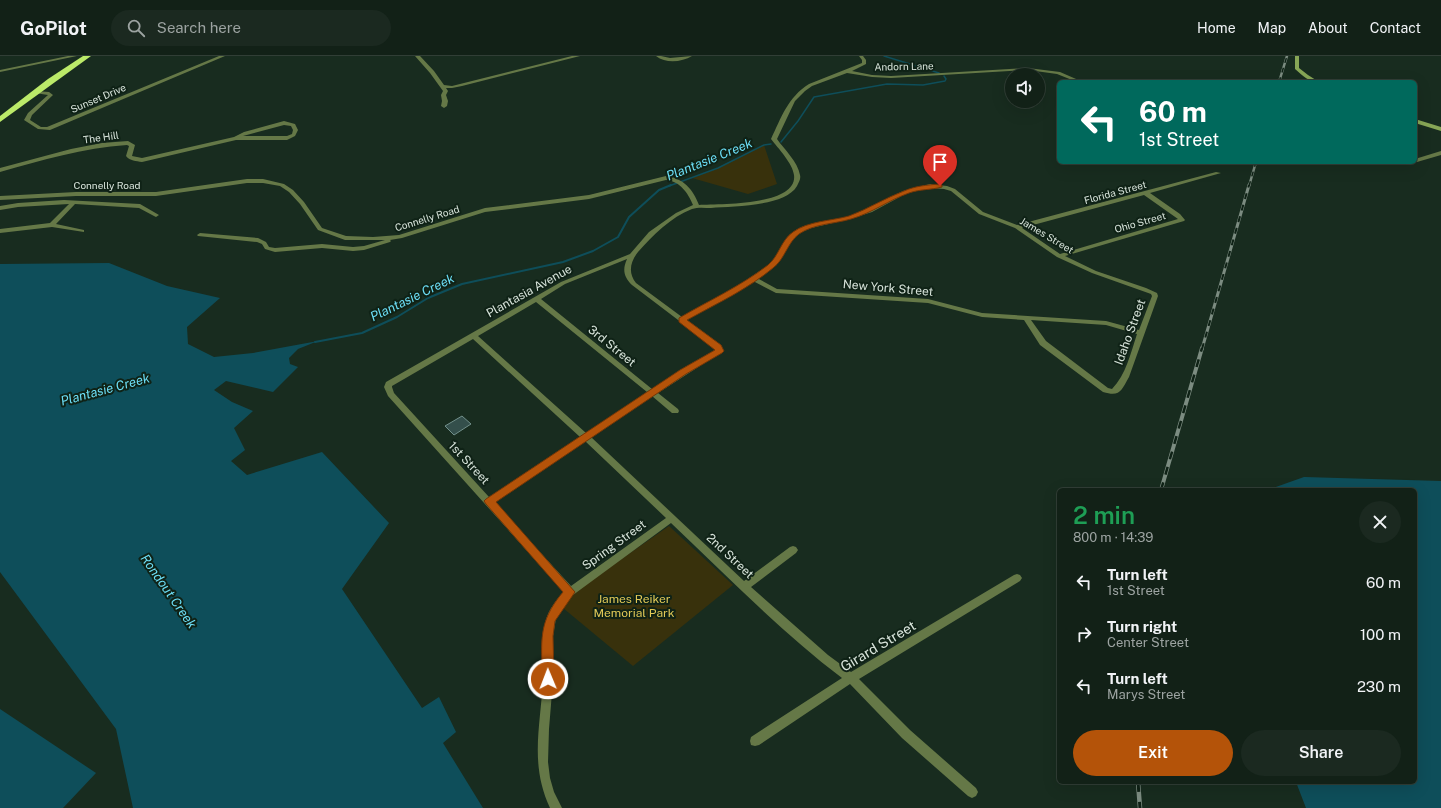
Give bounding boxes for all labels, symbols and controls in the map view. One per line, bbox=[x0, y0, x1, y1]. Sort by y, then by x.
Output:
search box bbox=[111, 10, 391, 46]
text: GoPilot bbox=[20, 17, 87, 39]
icon: search bbox=[125, 17, 147, 39]
text: Search here bbox=[157, 19, 241, 36]
text: Home bbox=[1197, 20, 1236, 36]
text: Map bbox=[1258, 20, 1286, 36]
text: About bbox=[1308, 20, 1348, 36]
text: Contact bbox=[1370, 20, 1421, 36]
street label: Andorn Lane bbox=[874, 59, 934, 73]
map controls bbox=[1005, 68, 1045, 108]
button: sound bbox=[1005, 68, 1045, 108]
street label: Sunset Drive bbox=[68, 81, 128, 115]
text: 60 m bbox=[1139, 95, 1207, 128]
icon: left bbox=[1073, 96, 1125, 148]
street label: The Hill bbox=[82, 129, 120, 145]
text: 1st Street bbox=[1139, 129, 1219, 150]
water label: Plantasie Creek bbox=[664, 135, 754, 184]
pin bbox=[923, 145, 957, 186]
icon: arrive bbox=[929, 151, 951, 173]
street label: Florida Street bbox=[1083, 178, 1148, 206]
street label: Connelly Road bbox=[74, 179, 140, 191]
street label: Connelly Road bbox=[393, 202, 461, 234]
street label: Ohio Street bbox=[1113, 209, 1167, 235]
street label: James Street bbox=[1018, 214, 1076, 256]
street label: Plantasia Avenue bbox=[484, 262, 574, 320]
water label: Plantasie Creek bbox=[368, 271, 457, 324]
street label: New York Street bbox=[842, 277, 934, 299]
street label: Idaho Street bbox=[1112, 297, 1148, 367]
street label: 3rd Street bbox=[585, 323, 639, 370]
water label: Plantasie Creek bbox=[59, 370, 151, 409]
street label: 1st Street bbox=[446, 439, 493, 488]
text: 2 min bbox=[1073, 501, 1135, 529]
button: close bbox=[1359, 501, 1401, 543]
street label: Spring Street bbox=[579, 517, 649, 573]
text: 800 m · 14:39 bbox=[1073, 530, 1153, 545]
street label: 2nd Street bbox=[704, 531, 757, 582]
water label: Rondout Creek bbox=[137, 551, 200, 631]
text: Turn left bbox=[1107, 566, 1168, 583]
icon: left bbox=[1073, 571, 1095, 593]
text: 60 m bbox=[1366, 574, 1401, 591]
text: 1st Street bbox=[1107, 583, 1165, 598]
park label: James Reiker Memorial Park bbox=[594, 592, 675, 620]
street label: Girard Street bbox=[838, 617, 918, 675]
text: Turn right bbox=[1107, 618, 1177, 635]
icon: right bbox=[1073, 623, 1095, 645]
text: 100 m bbox=[1360, 626, 1401, 643]
text: Center Street bbox=[1107, 635, 1189, 650]
position arrow bbox=[527, 658, 569, 700]
text: Turn left bbox=[1107, 670, 1168, 687]
icon: left bbox=[1073, 675, 1095, 697]
text: 230 m bbox=[1357, 678, 1401, 695]
text: Marys Street bbox=[1107, 687, 1185, 702]
button: Exit bbox=[1073, 730, 1233, 776]
button: Share bbox=[1241, 730, 1401, 776]

